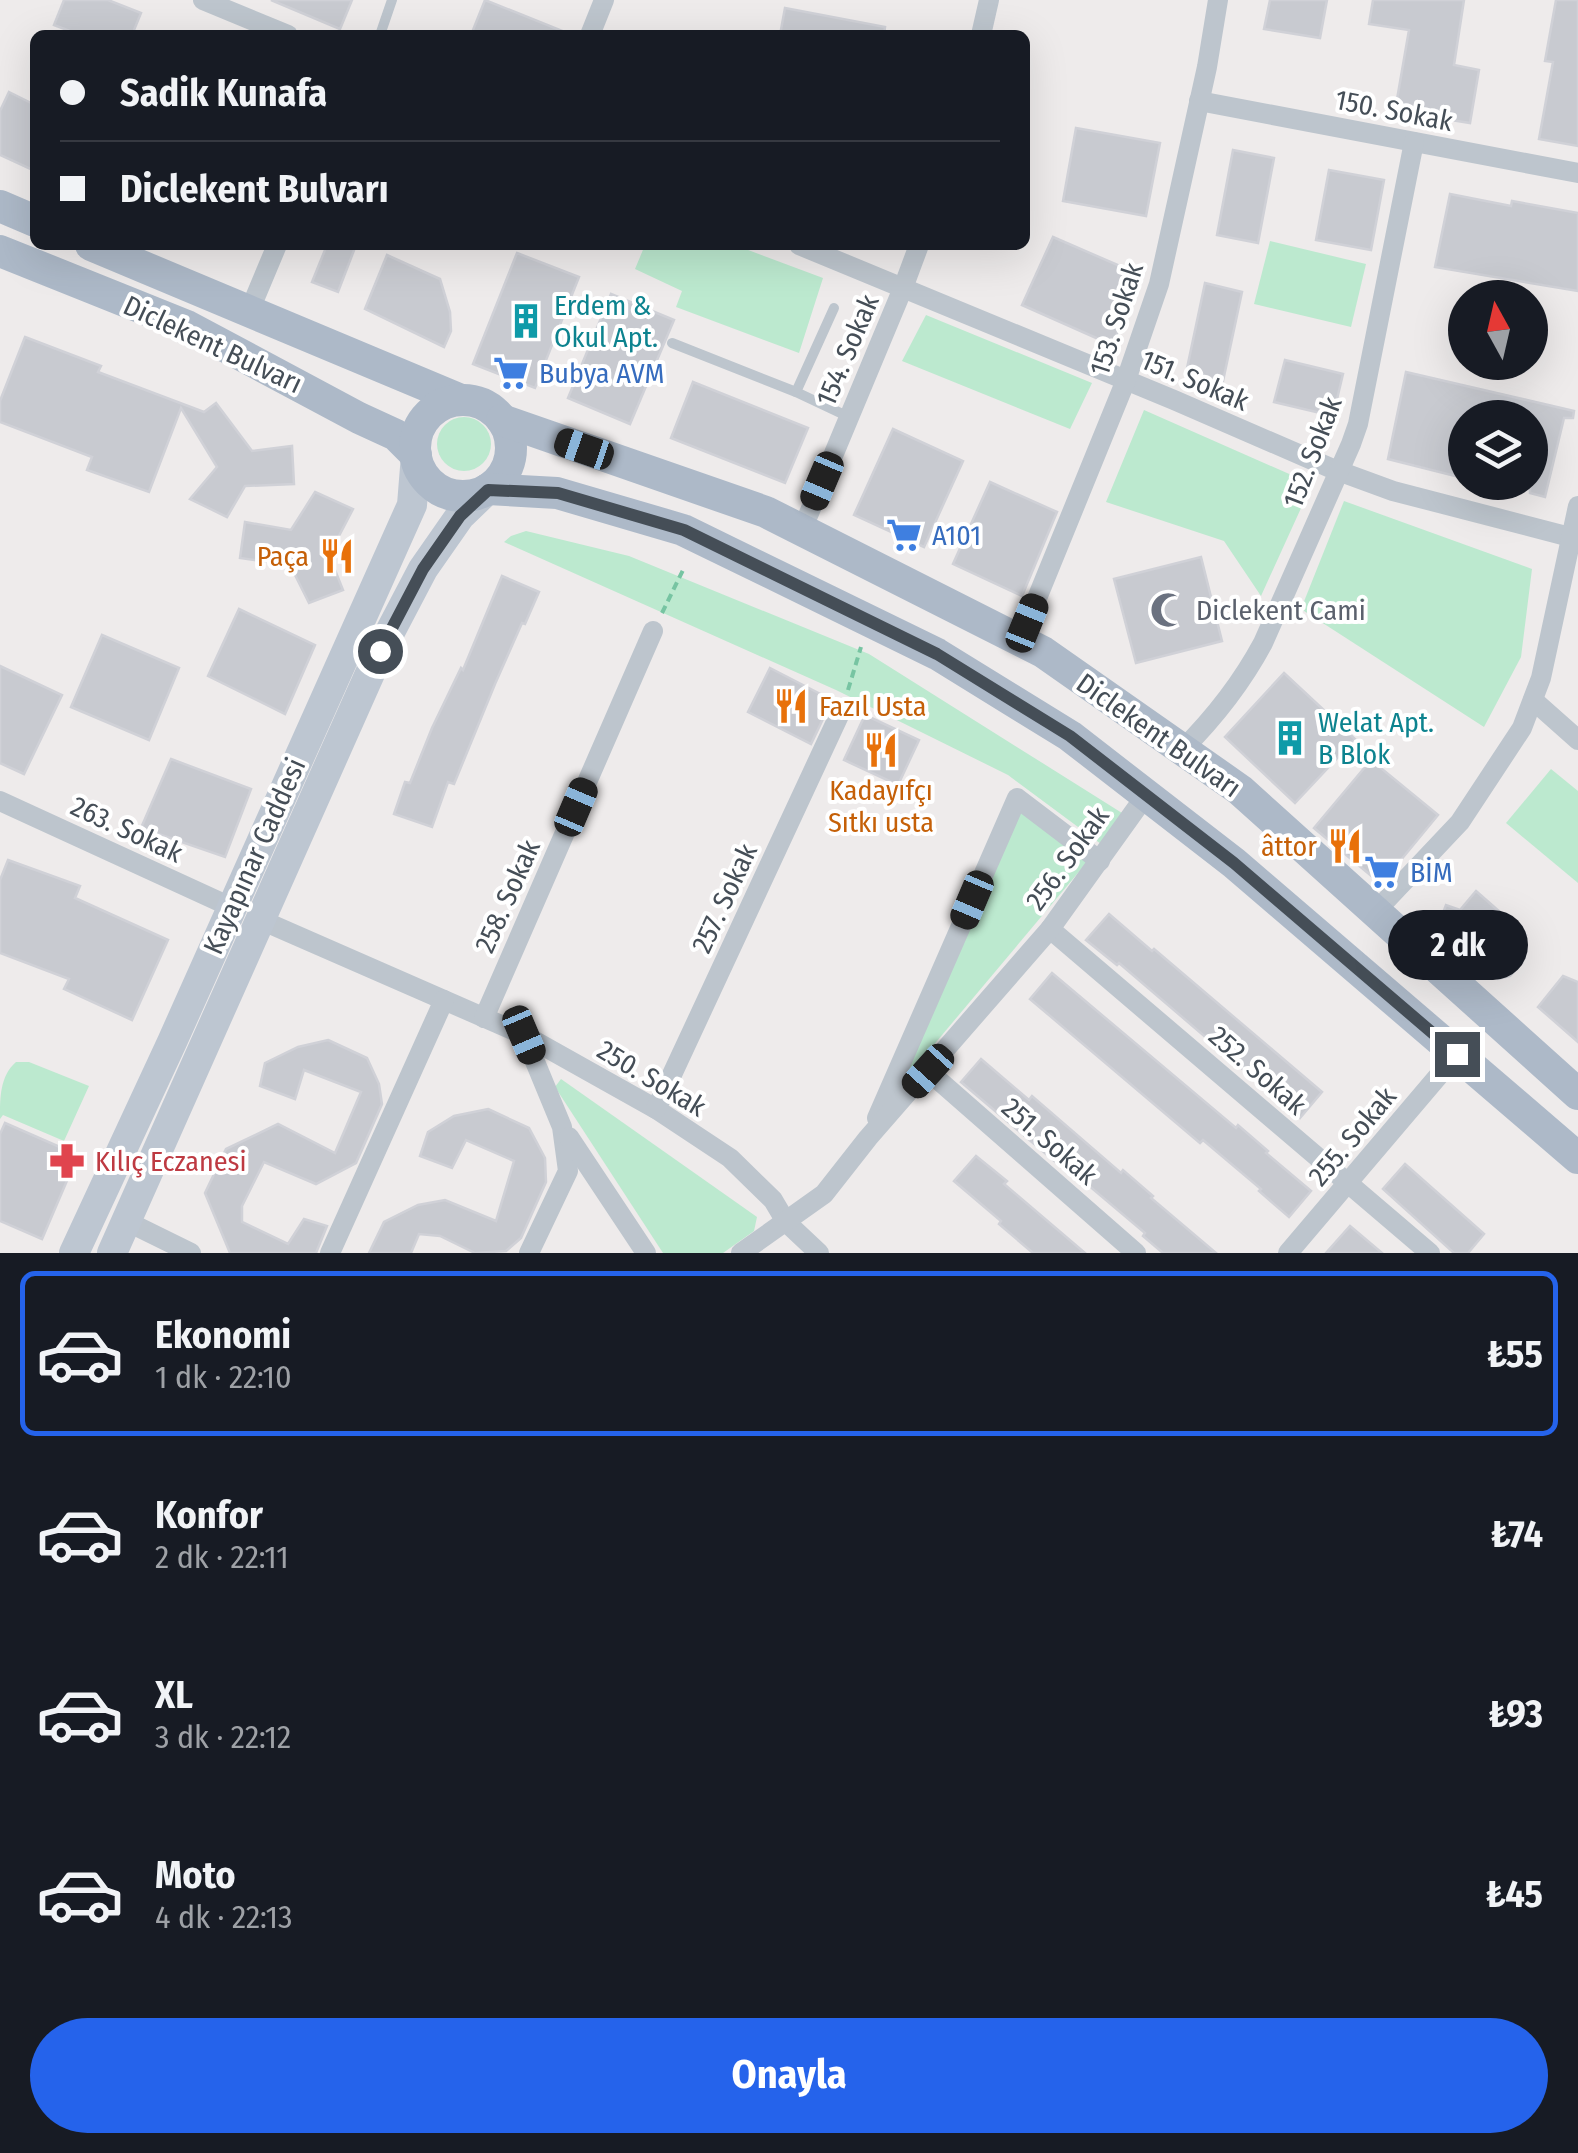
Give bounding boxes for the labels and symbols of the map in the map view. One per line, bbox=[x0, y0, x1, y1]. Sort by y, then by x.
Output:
street label: 150. Sokak bbox=[1332, 83, 1456, 138]
street label: 153. Sokak bbox=[1083, 258, 1150, 380]
north arrow bbox=[1448, 280, 1548, 380]
street label: Diclekent Bulvarı bbox=[118, 289, 307, 400]
place label: Erdem & Okul Apt. bbox=[554, 289, 658, 354]
street label: 154. Sokak bbox=[809, 289, 886, 411]
building icon: Erdem & Okul Apt. bbox=[507, 302, 545, 340]
street label: 151. Sokak bbox=[1136, 343, 1255, 418]
supermarket icon: Bubya AVM bbox=[492, 354, 530, 392]
place label: Bubya AVM bbox=[539, 357, 664, 390]
street label: 152. Sokak bbox=[1276, 391, 1349, 512]
car bbox=[551, 425, 617, 473]
car bbox=[796, 448, 848, 514]
supermarket icon: A101 bbox=[885, 516, 923, 554]
place label: A101 bbox=[932, 519, 981, 552]
restaurant icon: Paça bbox=[318, 537, 356, 575]
place label: Paça bbox=[257, 540, 309, 573]
car bbox=[1002, 590, 1052, 656]
mosque icon: Diclekent Cami bbox=[1149, 591, 1187, 629]
place label: Diclekent Cami bbox=[1196, 594, 1366, 627]
route start bbox=[358, 629, 403, 674]
street label: Diclekent Bulvarı bbox=[1070, 666, 1247, 804]
restaurant icon: Fazıl Usta bbox=[772, 687, 810, 725]
place label: Fazıl Usta bbox=[819, 690, 926, 723]
place label: Welat Apt. B Blok bbox=[1318, 706, 1434, 771]
building icon: Welat Apt. B Blok bbox=[1271, 719, 1309, 757]
restaurant icon: Kadayıfçı Sıtkı usta bbox=[862, 731, 900, 769]
street label: Kayapınar Caddesi bbox=[196, 753, 312, 959]
car bbox=[550, 774, 602, 840]
place label: Kadayıfçı Sıtkı usta bbox=[828, 774, 934, 839]
street label: 263. Sokak bbox=[66, 789, 189, 870]
street label: 256. Sokak bbox=[1019, 799, 1116, 916]
restaurant icon: âttor bbox=[1326, 827, 1364, 865]
place label: âttor bbox=[1261, 830, 1317, 863]
street label: 258. Sokak bbox=[468, 834, 547, 958]
street label: 257. Sokak bbox=[685, 838, 764, 958]
supermarket icon: BİM bbox=[1363, 853, 1401, 891]
place label: BİM bbox=[1410, 856, 1453, 889]
car bbox=[946, 867, 998, 933]
callout: 2 dk bbox=[1387, 909, 1527, 979]
car bbox=[498, 1002, 550, 1068]
street label: 252. Sokak bbox=[1202, 1019, 1314, 1122]
route end bbox=[1435, 1032, 1480, 1077]
street label: 250. Sokak bbox=[592, 1033, 713, 1124]
car bbox=[897, 1039, 959, 1103]
street label: 255. Sokak bbox=[1302, 1080, 1404, 1192]
street label: 251. Sokak bbox=[995, 1091, 1105, 1192]
pharmacy icon: Kılıç Eczanesi bbox=[48, 1142, 86, 1180]
place label: Kılıç Eczanesi bbox=[95, 1145, 246, 1178]

